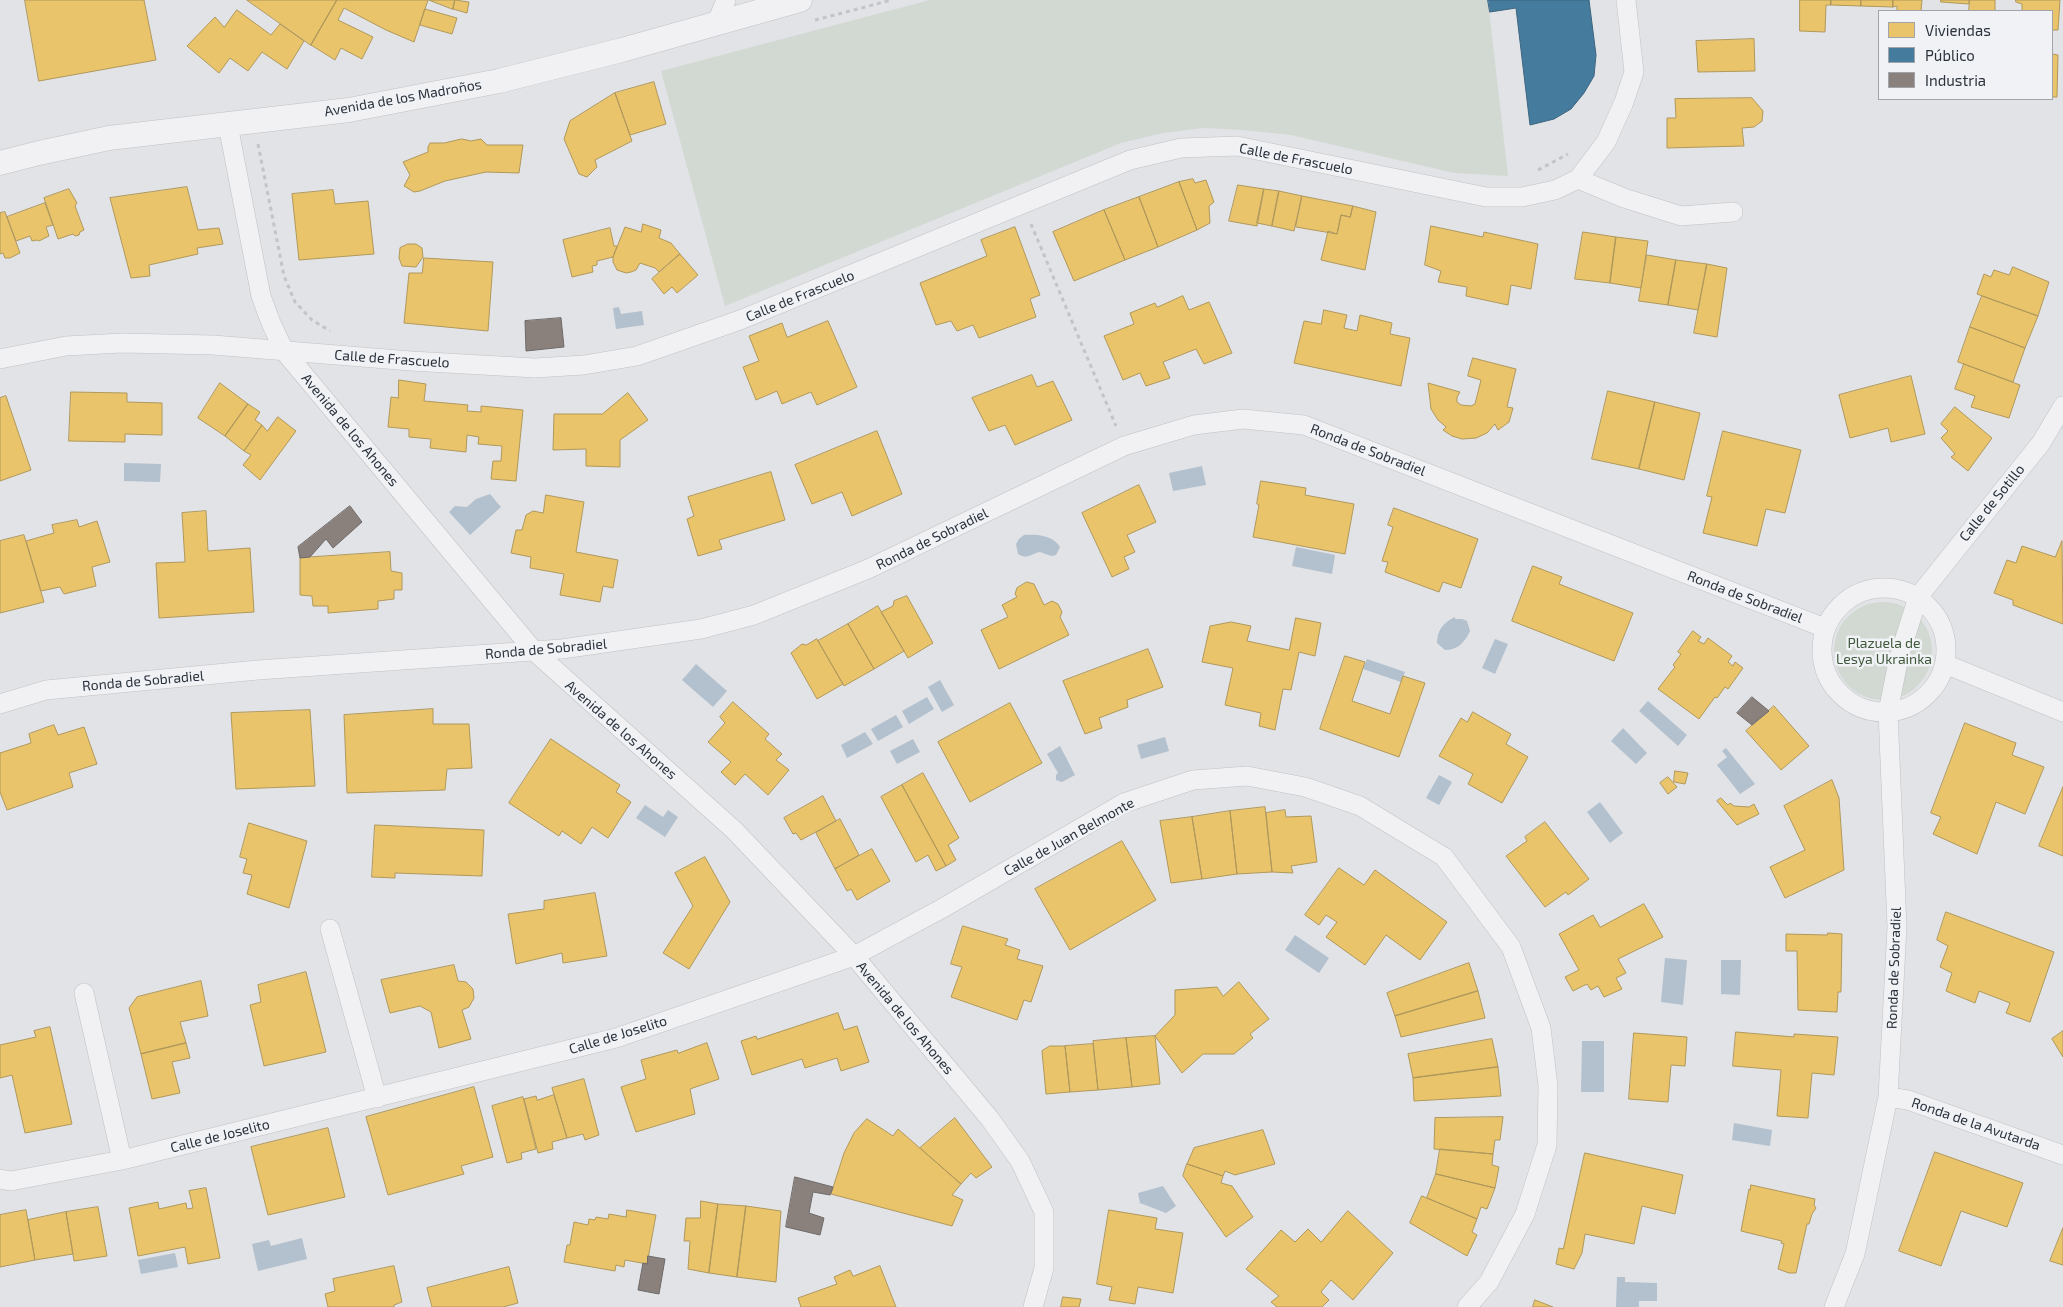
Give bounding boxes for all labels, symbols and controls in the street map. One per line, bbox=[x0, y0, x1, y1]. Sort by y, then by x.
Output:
legend bbox=[1878, 10, 2053, 100]
text: Viviendas bbox=[1925, 21, 1991, 39]
text: Público bbox=[1925, 46, 1975, 64]
text: Industria bbox=[1925, 71, 1986, 89]
street label: Avenida de los Madroños bbox=[323, 76, 483, 120]
street label: Calle de Frascuelo bbox=[1238, 140, 1354, 178]
street label: Calle de Frascuelo bbox=[743, 267, 857, 325]
street label: Calle de Frascuelo bbox=[334, 347, 450, 371]
street label: Avenida de los Ahones bbox=[298, 370, 402, 490]
street label: Ronda de Sobradiel bbox=[1308, 420, 1428, 480]
street label: Calle de Sotillo bbox=[1956, 461, 2028, 545]
street label: Ronda de Sobradiel bbox=[873, 505, 991, 573]
street label: Ronda de Sobradiel bbox=[1685, 567, 1805, 627]
street label: Ronda de Sobradiel bbox=[484, 635, 608, 663]
park label: Plazuela de Lesya Ukrainka bbox=[1836, 635, 1932, 668]
street label: Ronda de Sobradiel bbox=[81, 667, 205, 695]
street label: Avenida de los Ahones bbox=[562, 677, 680, 783]
street label: Calle de Juan Belmonte bbox=[1001, 794, 1137, 880]
street label: Ronda de Sobradiel bbox=[1883, 907, 1905, 1029]
street label: Avenida de los Ahones bbox=[853, 958, 957, 1078]
street label: Calle de Joselito bbox=[567, 1012, 669, 1058]
street label: Ronda de la Avutarda bbox=[1909, 1094, 2043, 1154]
street label: Calle de Joselito bbox=[169, 1116, 271, 1156]

